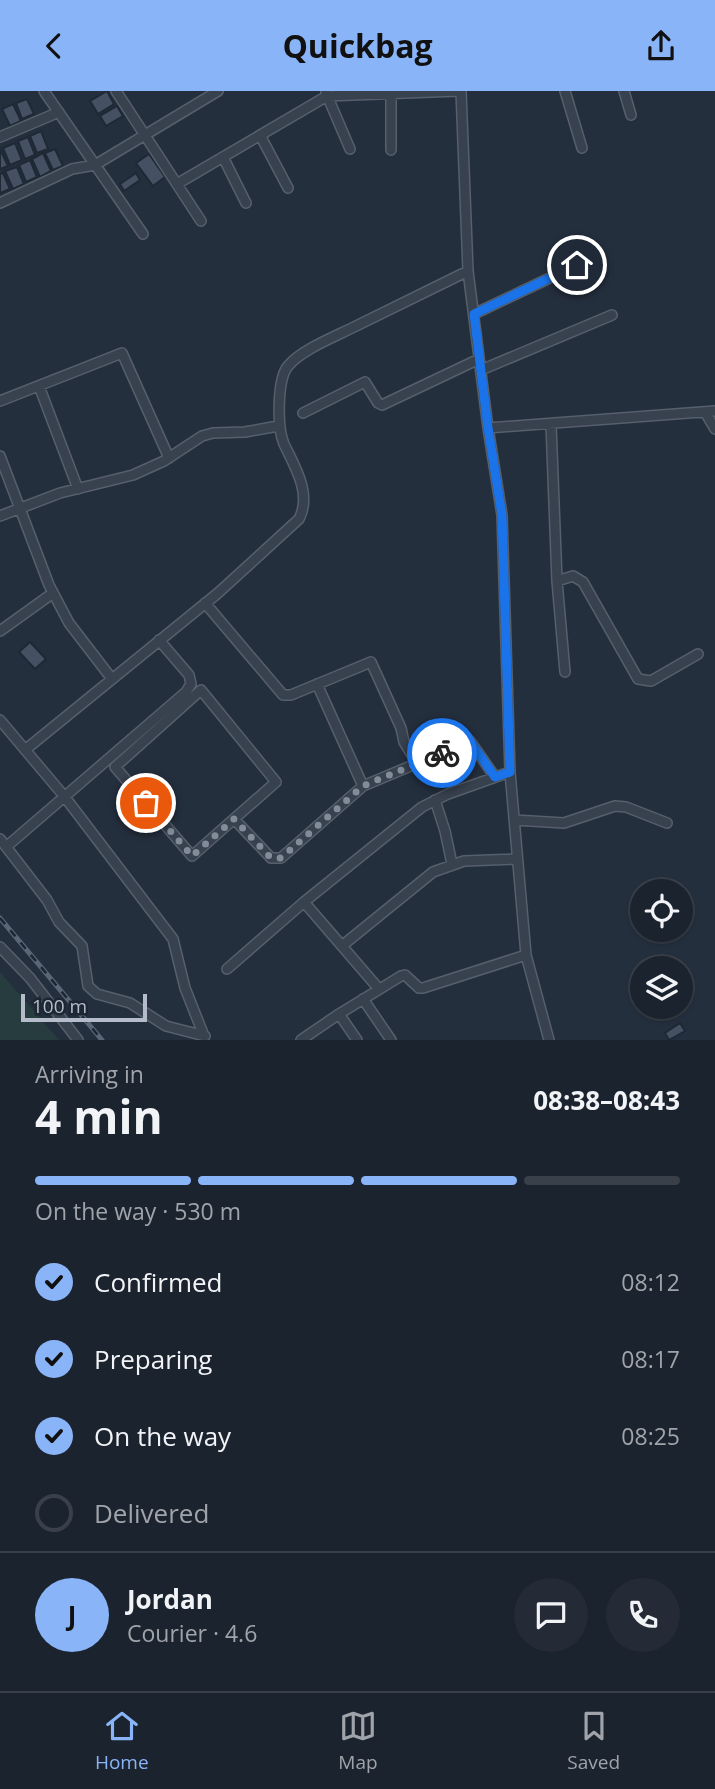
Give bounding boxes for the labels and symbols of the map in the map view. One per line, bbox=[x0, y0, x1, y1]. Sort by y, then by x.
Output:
pin bbox=[547, 235, 607, 295]
courier bbox=[407, 718, 477, 788]
pin bbox=[116, 773, 176, 833]
scale bar bbox=[21, 991, 147, 1023]

